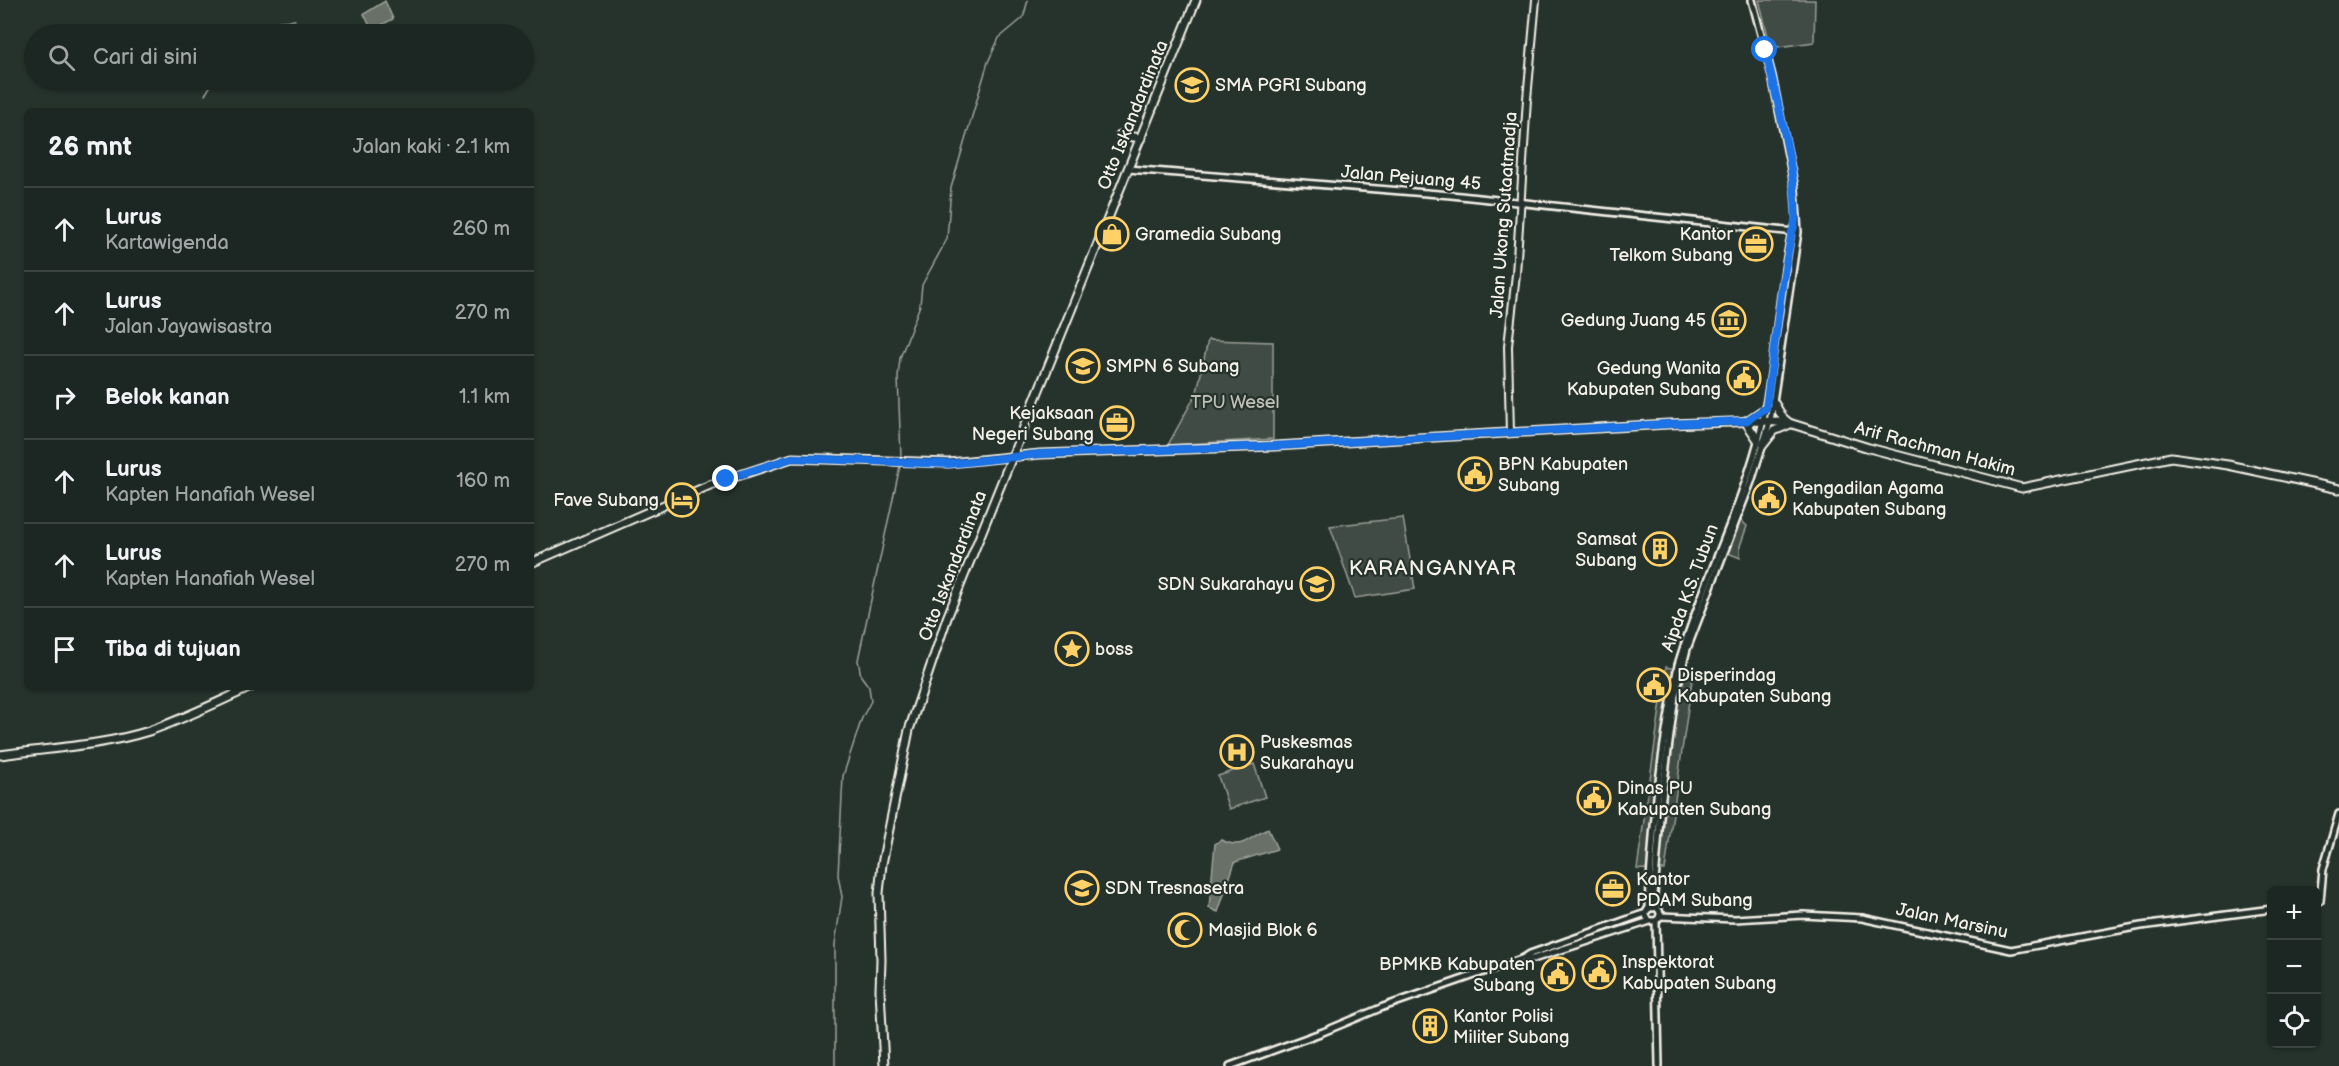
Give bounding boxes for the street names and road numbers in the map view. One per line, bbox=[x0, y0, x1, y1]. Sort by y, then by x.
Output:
street label: Otto Iskandardinata bbox=[1093, 37, 1173, 193]
street label: Jalan Ukong Sutaatmadja bbox=[1486, 111, 1522, 319]
street label: Jalan Pejuang 45 bbox=[1340, 161, 1482, 195]
street label: Arif Rachman Hakim bbox=[1852, 417, 2018, 481]
street label: Otto Iskandardinata bbox=[915, 488, 991, 644]
street label: Aipda K.S. Tubun bbox=[1657, 521, 1723, 655]
street label: Jalan Marsinu bbox=[1894, 899, 2010, 943]

